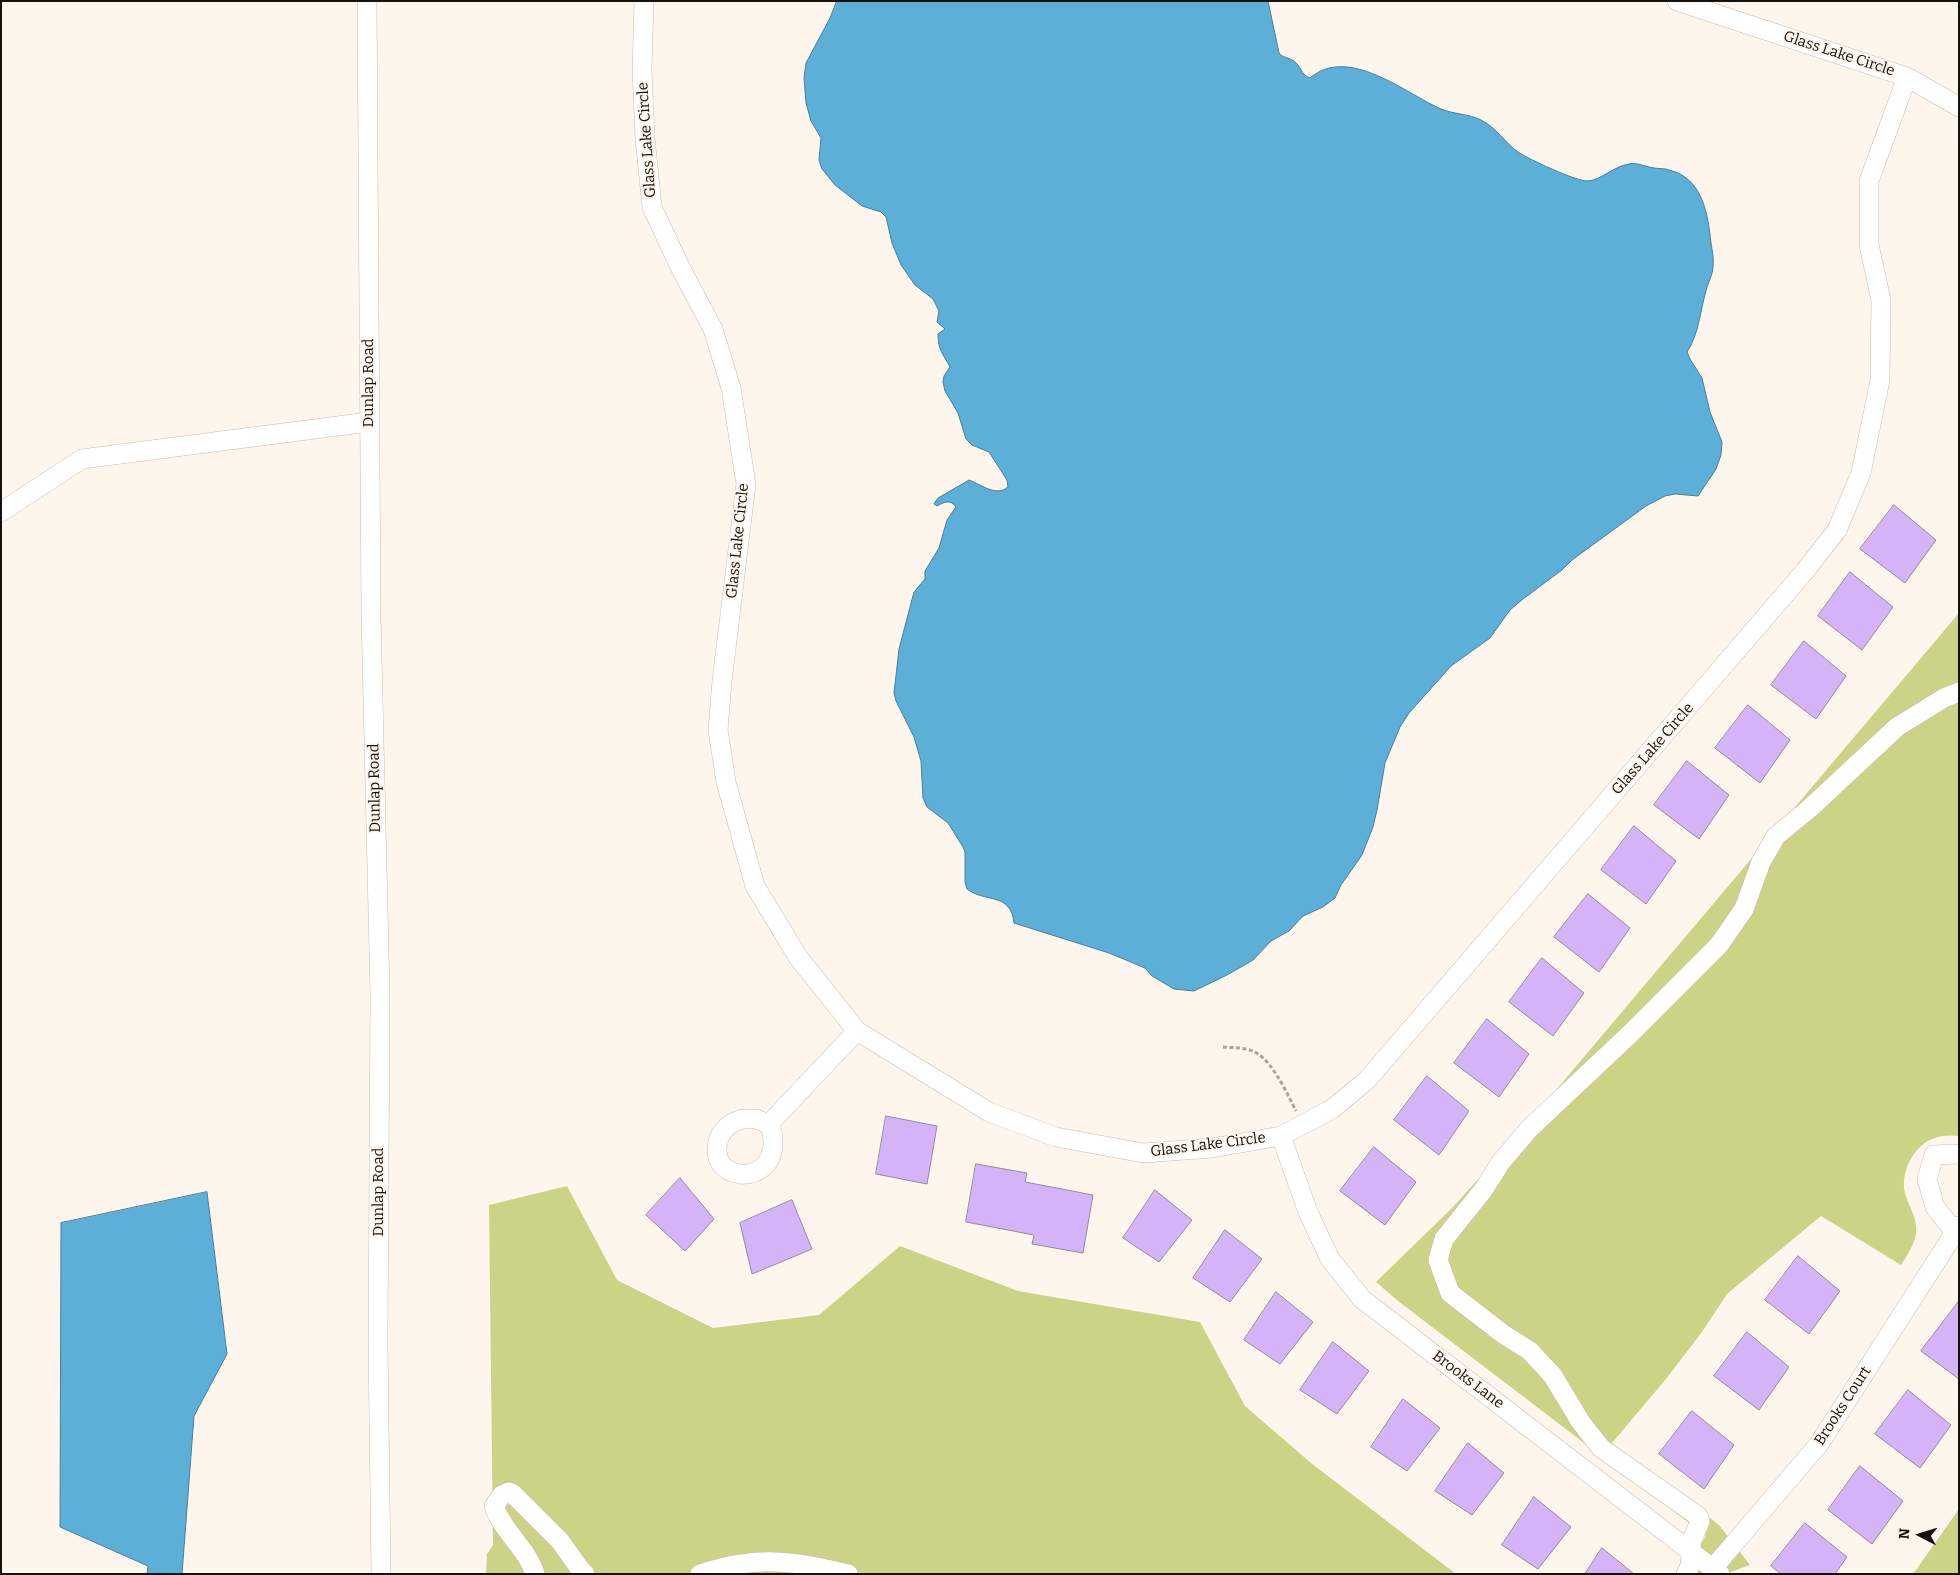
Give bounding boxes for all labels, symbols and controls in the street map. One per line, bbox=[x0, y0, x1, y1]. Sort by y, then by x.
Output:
street label: Glass Lake Circle bbox=[1781, 28, 1897, 80]
street label: Glass Lake Circle bbox=[634, 82, 660, 198]
street label: Dunlap Road bbox=[360, 339, 378, 427]
street label: Glass Lake Circle bbox=[723, 482, 753, 600]
street label: Glass Lake Circle bbox=[1608, 699, 1698, 799]
street label: Dunlap Road bbox=[365, 743, 385, 833]
street label: Glass Lake Circle bbox=[1149, 1129, 1267, 1161]
street label: Dunlap Road bbox=[370, 1148, 388, 1236]
street label: Brooks Lane bbox=[1429, 1347, 1507, 1413]
street label: Brooks Court bbox=[1811, 1363, 1875, 1449]
north arrow bbox=[1895, 1510, 1945, 1560]
text: N bbox=[1896, 1528, 1913, 1540]

